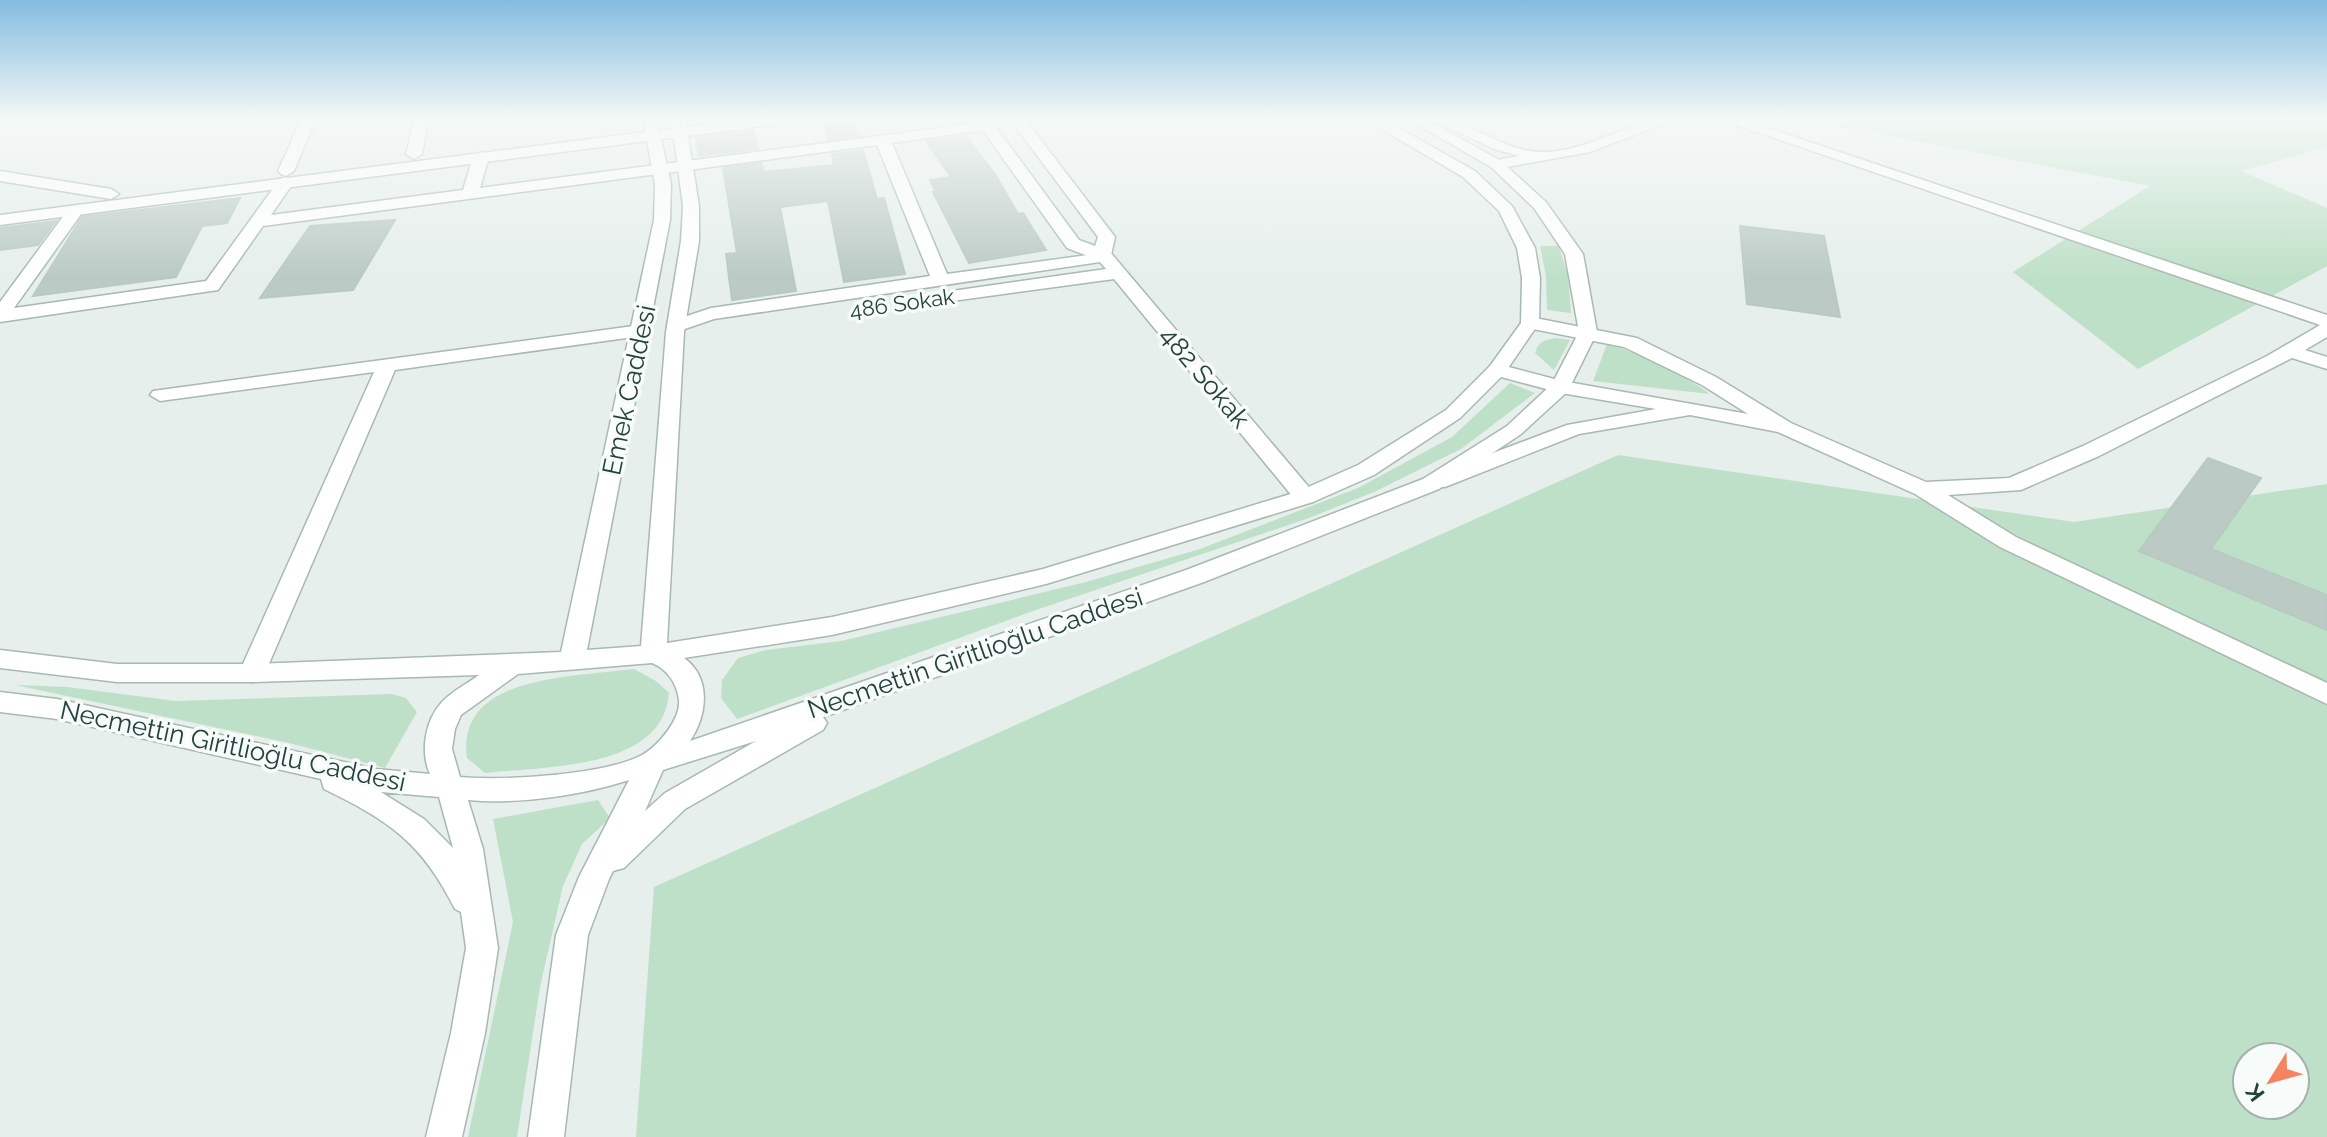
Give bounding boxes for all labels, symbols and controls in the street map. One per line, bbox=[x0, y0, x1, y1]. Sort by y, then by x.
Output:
street label: 486 Sokak bbox=[848, 283, 956, 323]
street label: Emek Caddesi bbox=[596, 302, 662, 478]
street label: 482 Sokak bbox=[1154, 320, 1256, 434]
street label: Necmettin Giritlioğlu Caddesi bbox=[804, 581, 1146, 725]
street label: Necmettin Giritlioğlu Caddesi bbox=[58, 695, 408, 797]
north arrow bbox=[2231, 1041, 2311, 1121]
text: K bbox=[2240, 1079, 2270, 1107]

